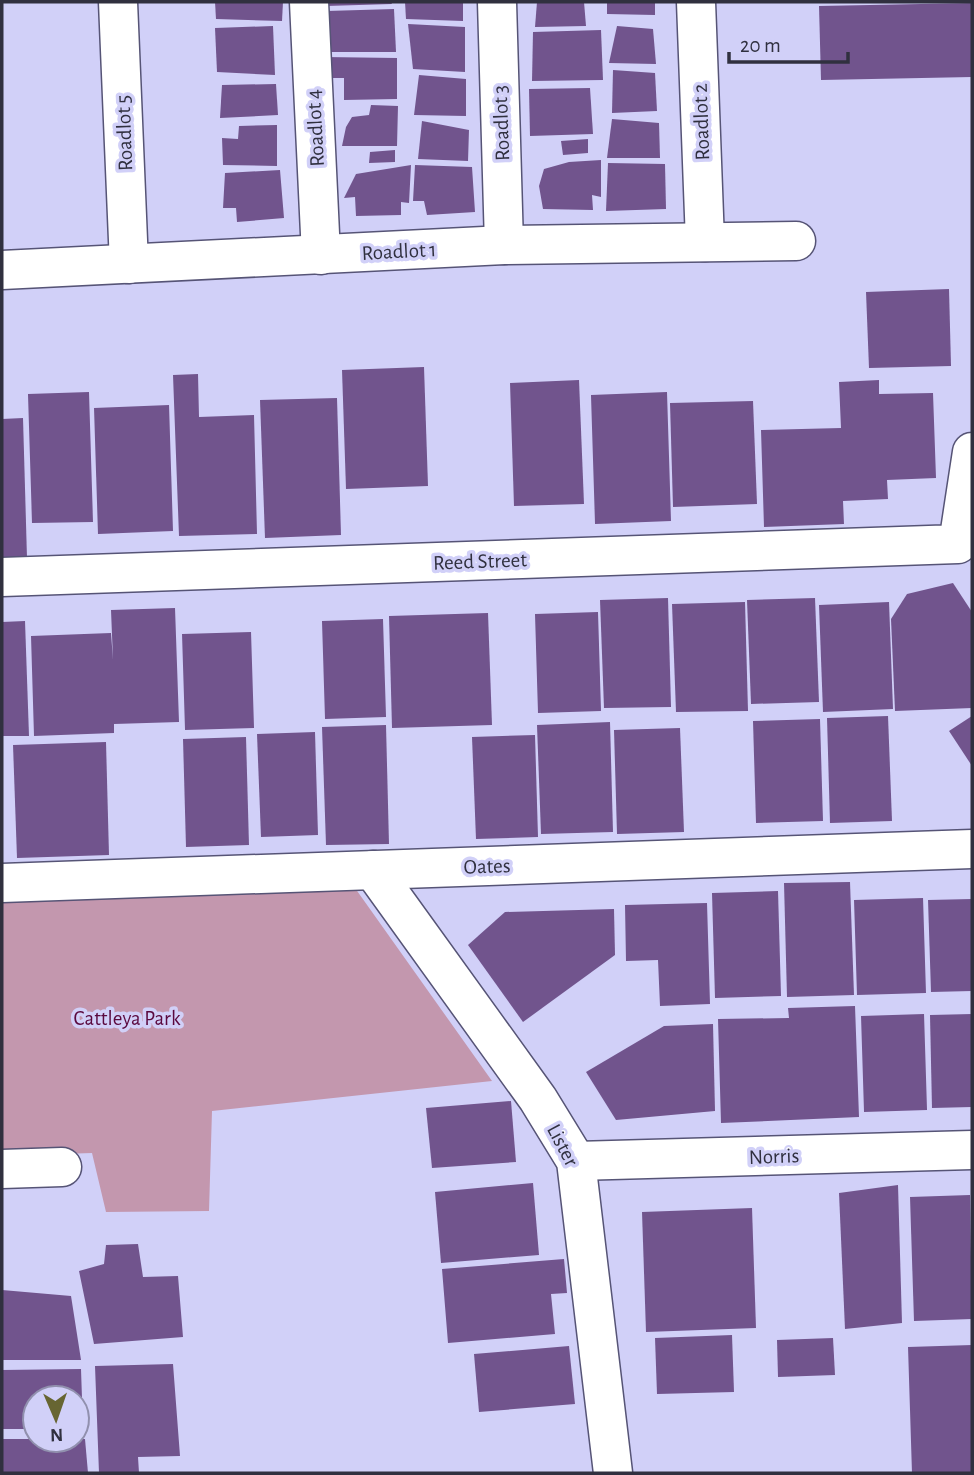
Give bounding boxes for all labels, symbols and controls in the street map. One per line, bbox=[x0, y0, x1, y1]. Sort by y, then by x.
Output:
scale bar bbox=[729, 21, 848, 65]
text: 20 m bbox=[740, 35, 781, 56]
street label: Roadlot 2 bbox=[690, 83, 713, 161]
street label: Roadlot 3 bbox=[490, 85, 513, 161]
street label: Roadlot 4 bbox=[303, 89, 328, 167]
street label: Roadlot 5 bbox=[113, 95, 136, 171]
street label: Roadlot 1 bbox=[361, 239, 437, 264]
street label: Reed Street bbox=[433, 549, 528, 574]
street label: Oates bbox=[463, 855, 511, 878]
park label: Cattleya Park bbox=[74, 1008, 181, 1029]
street label: Lister bbox=[543, 1121, 582, 1170]
street label: Norris bbox=[748, 1145, 800, 1168]
north arrow bbox=[21, 1384, 91, 1454]
text: N bbox=[50, 1425, 63, 1444]

